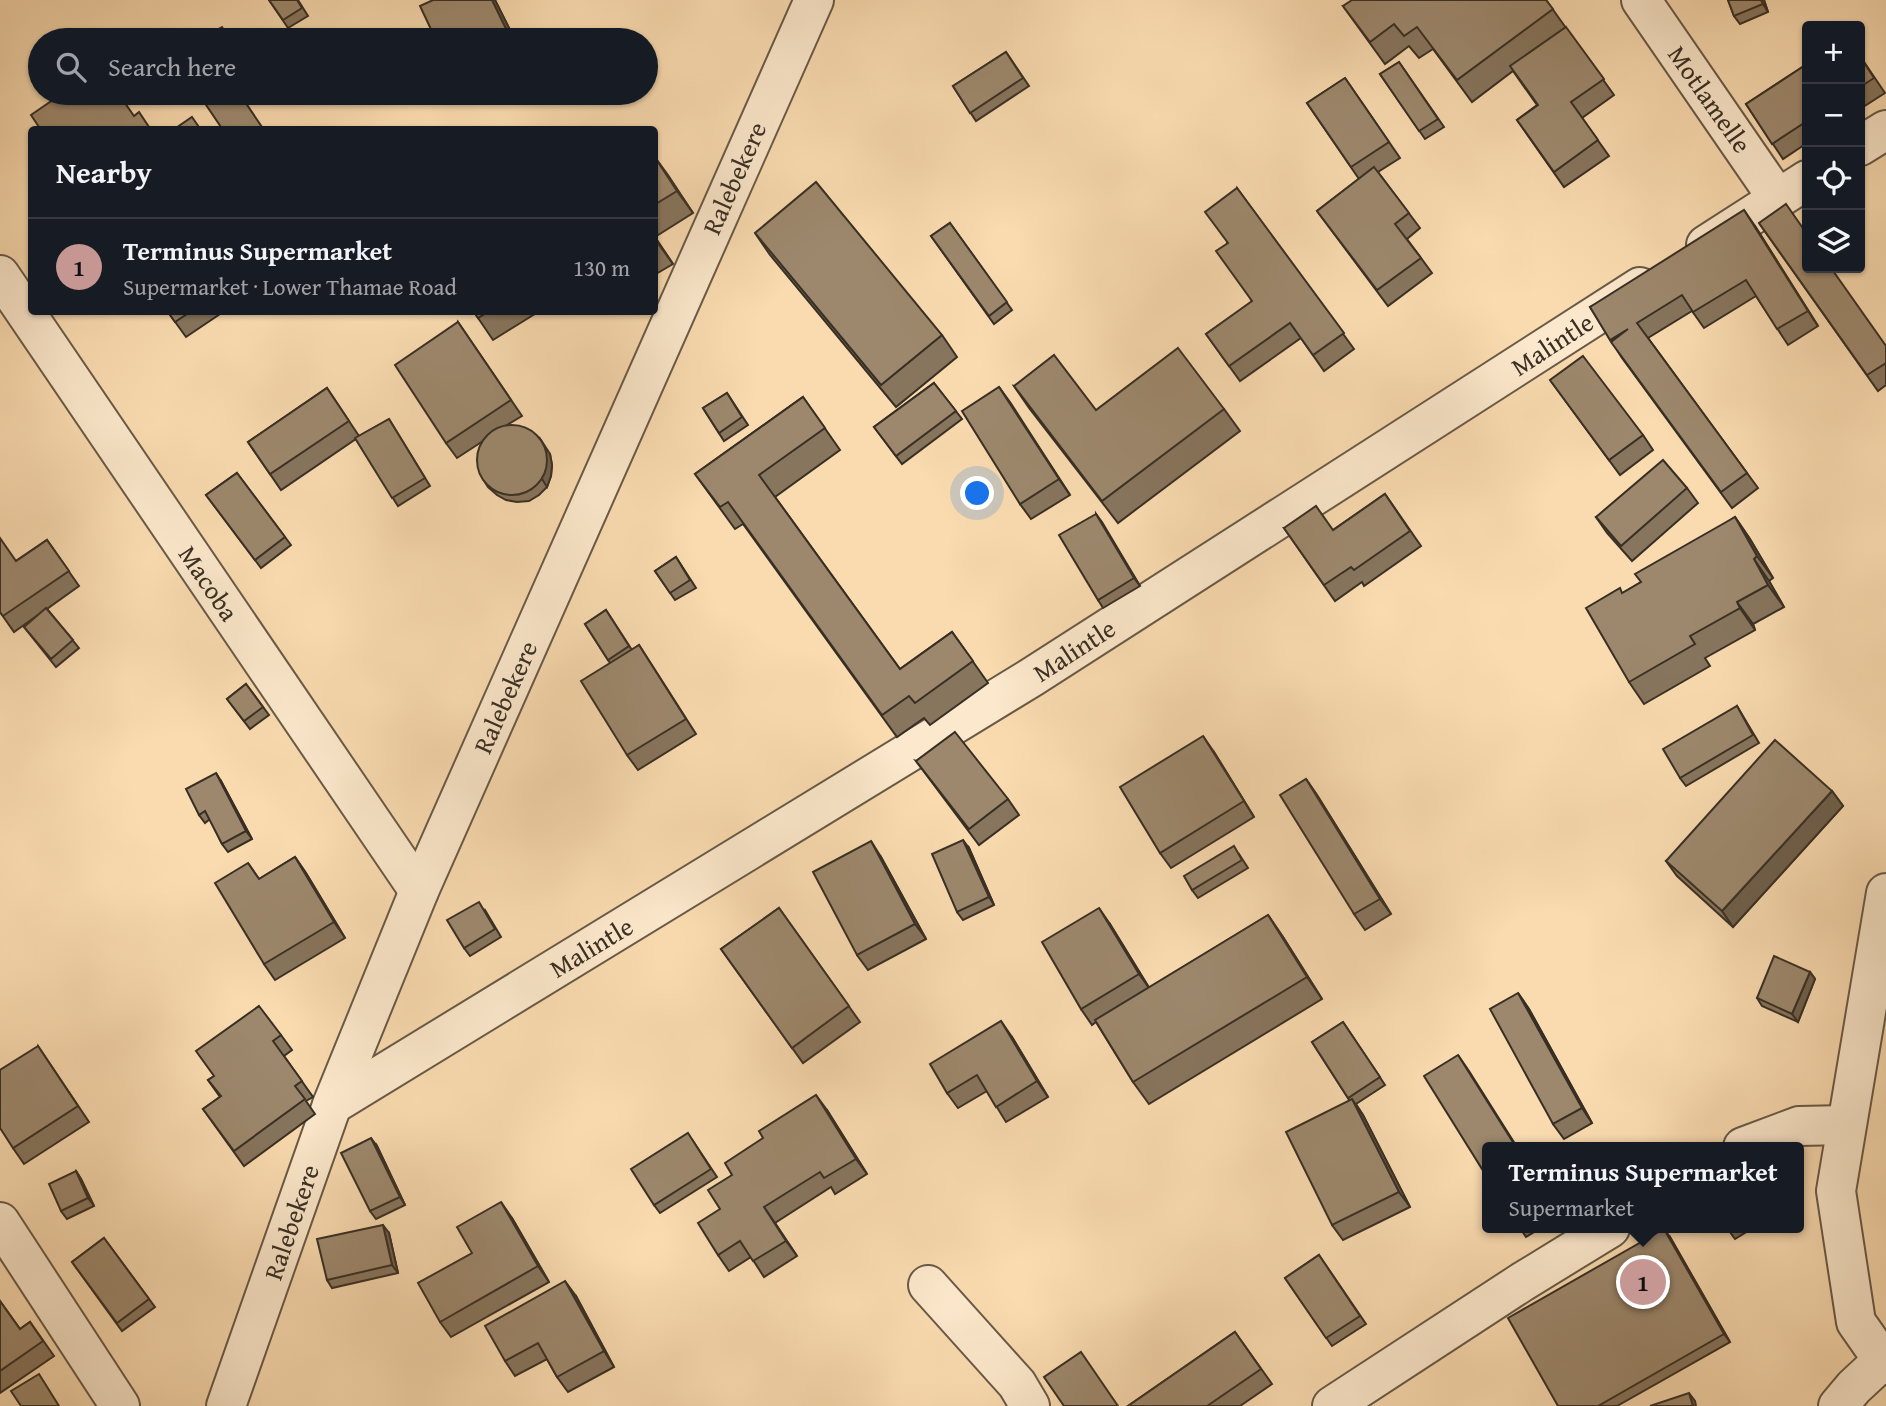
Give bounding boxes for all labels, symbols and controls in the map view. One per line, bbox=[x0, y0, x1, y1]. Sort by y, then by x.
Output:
map controls bbox=[1802, 21, 1865, 273]
button: + bbox=[1802, 21, 1865, 84]
search box bbox=[28, 28, 658, 105]
street label: Motlamelle bbox=[1659, 37, 1761, 161]
text: Search here bbox=[108, 47, 236, 86]
icon: search bbox=[52, 48, 90, 86]
button: − bbox=[1802, 84, 1865, 147]
street label: Ralebekere bbox=[692, 115, 776, 241]
button: locate bbox=[1802, 147, 1865, 210]
text: Nearby bbox=[56, 150, 152, 194]
button: layers bbox=[1802, 210, 1865, 273]
text: Terminus Supermarket bbox=[123, 231, 392, 270]
text: 1 bbox=[73, 251, 85, 284]
text: 130 m bbox=[573, 251, 630, 284]
text: Supermarket · Lower Thamae Road bbox=[123, 270, 457, 303]
street label: Malintle bbox=[1503, 303, 1601, 385]
your location bbox=[960, 476, 994, 510]
street label: Macoba bbox=[169, 537, 249, 629]
street label: Malintle bbox=[1025, 609, 1123, 691]
street label: Ralebekere bbox=[463, 634, 547, 760]
street label: Malintle bbox=[542, 907, 640, 987]
popup bbox=[1482, 1142, 1804, 1233]
text: Terminus Supermarket bbox=[1508, 1152, 1778, 1191]
street label: Ralebekere bbox=[253, 1159, 329, 1285]
text: Supermarket bbox=[1508, 1191, 1634, 1224]
pin: 1 bbox=[1620, 1256, 1666, 1308]

